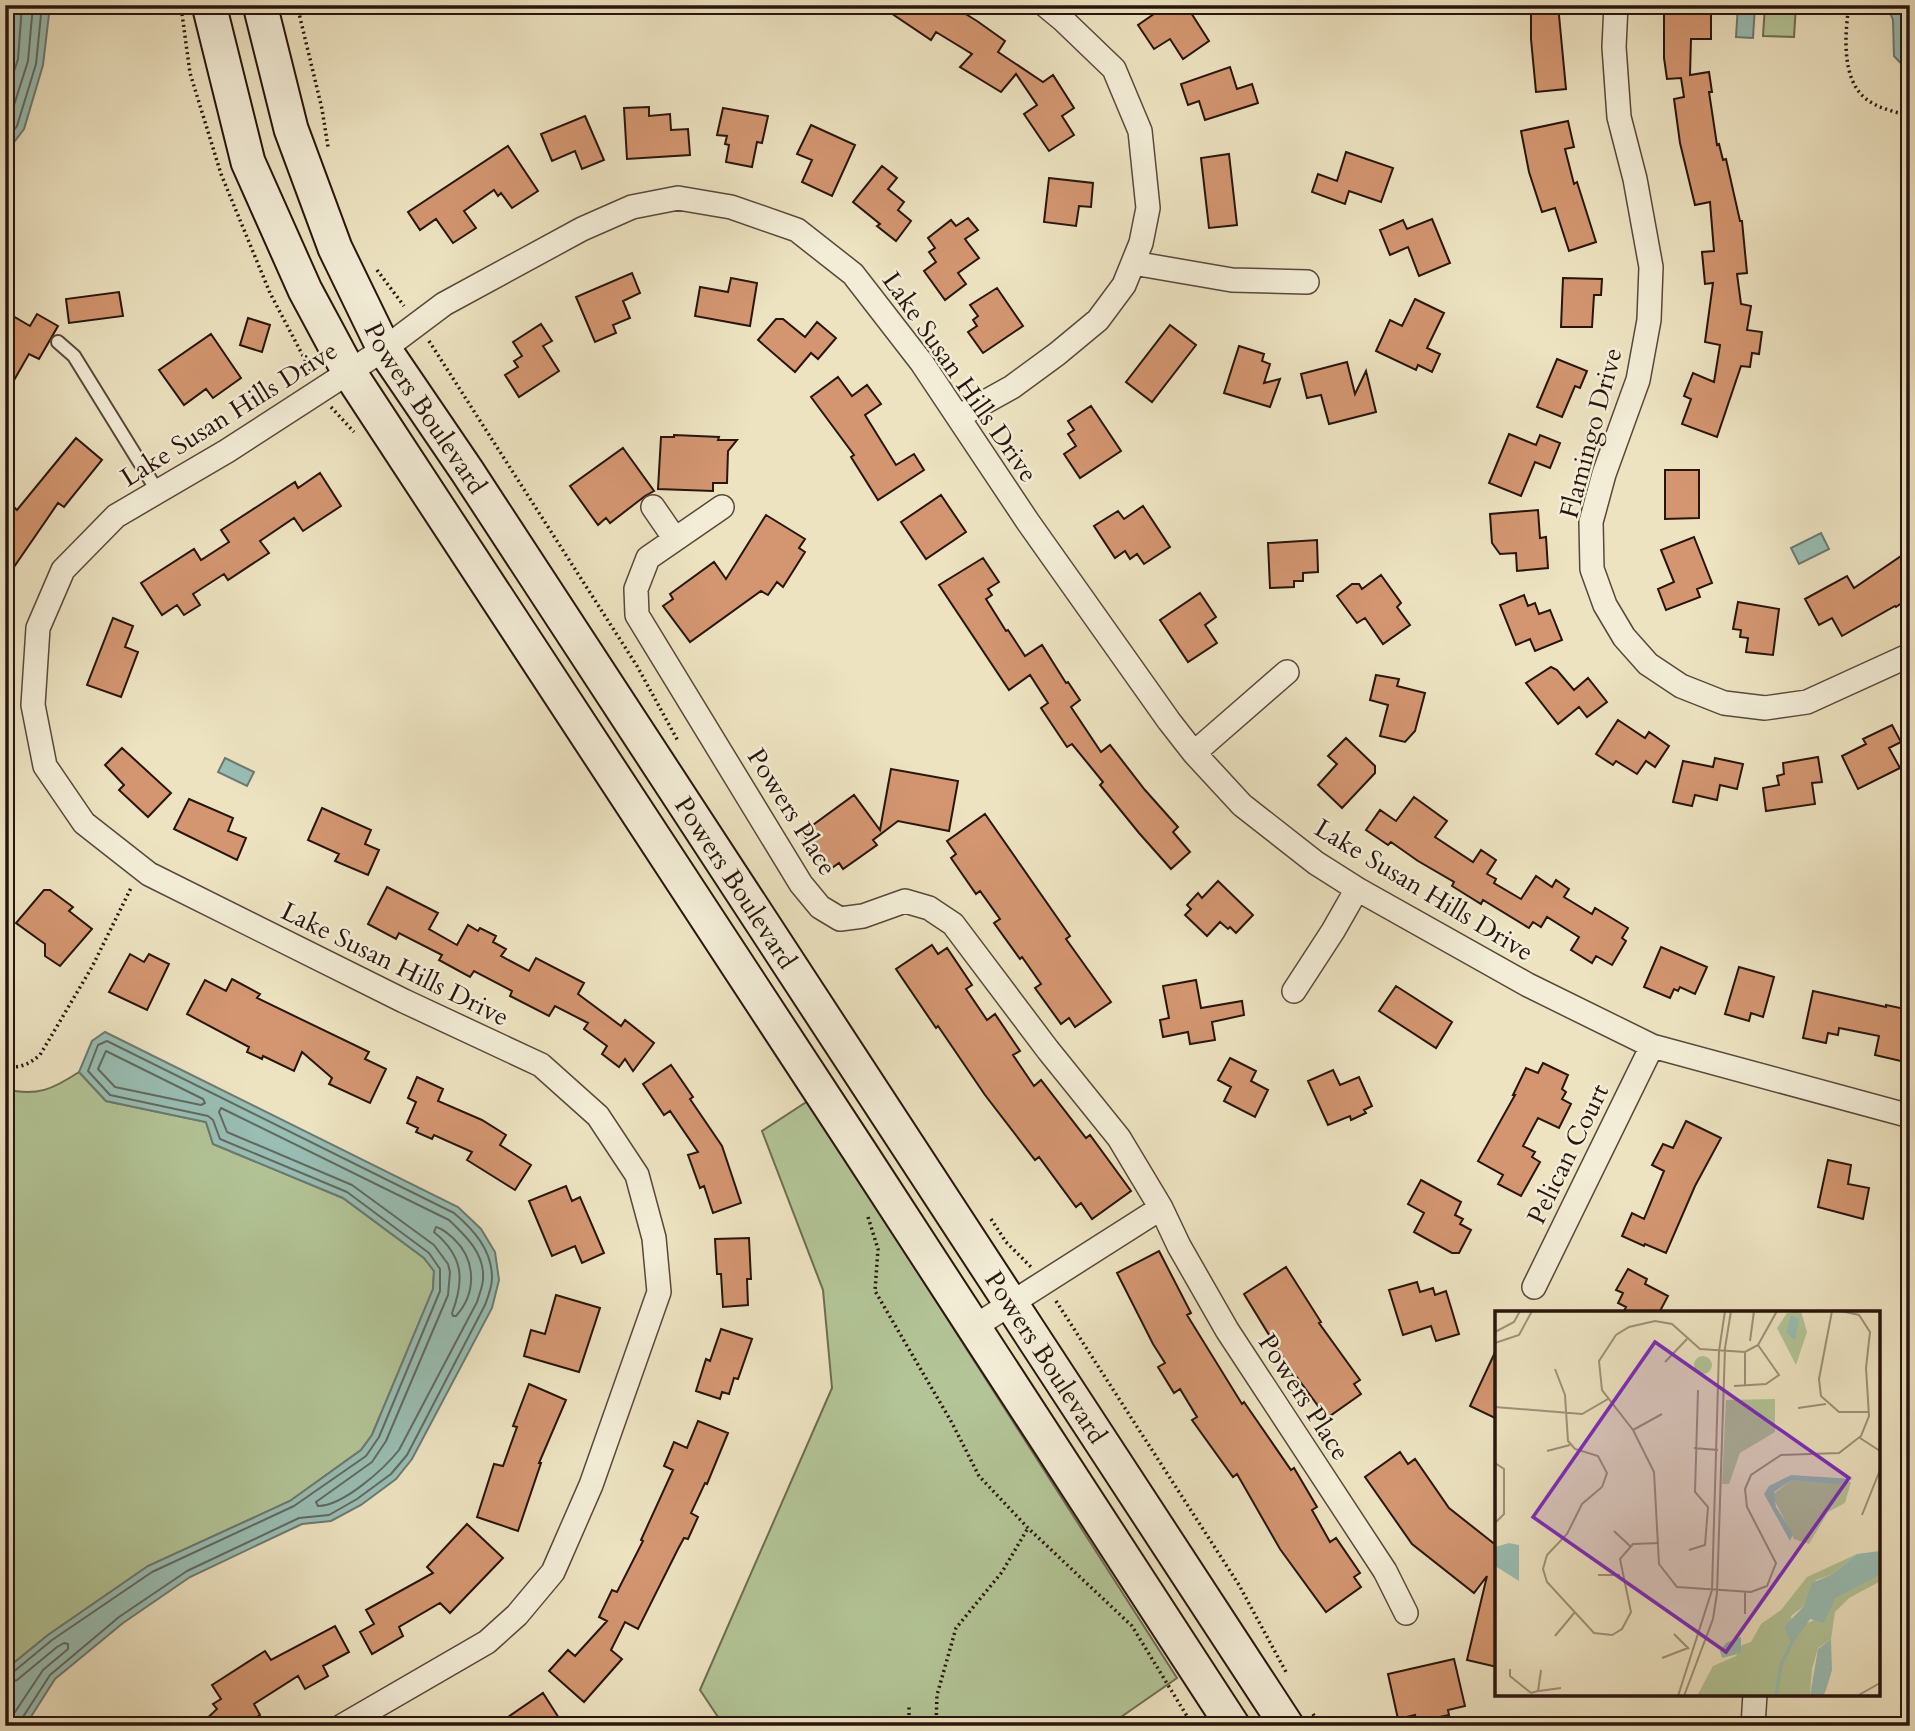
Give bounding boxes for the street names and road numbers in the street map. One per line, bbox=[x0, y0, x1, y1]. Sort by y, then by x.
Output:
street label: Lake Susan Hills Drive bbox=[874, 265, 1046, 489]
street label: Powers Boulevard bbox=[356, 316, 495, 501]
street label: Lake Susan Hills Drive bbox=[114, 333, 344, 495]
street label: Flamingo Drive bbox=[1551, 344, 1631, 522]
street label: Powers Place bbox=[739, 742, 845, 882]
street label: Powers Boulevard bbox=[667, 789, 805, 976]
street label: Lake Susan Hills Drive bbox=[1308, 811, 1540, 969]
street label: Lake Susan Hills Drive bbox=[275, 894, 515, 1034]
street label: Pelican Court bbox=[1519, 1078, 1617, 1230]
street label: Powers Boulevard bbox=[977, 1264, 1115, 1450]
street label: Powers Place bbox=[1250, 1327, 1358, 1467]

